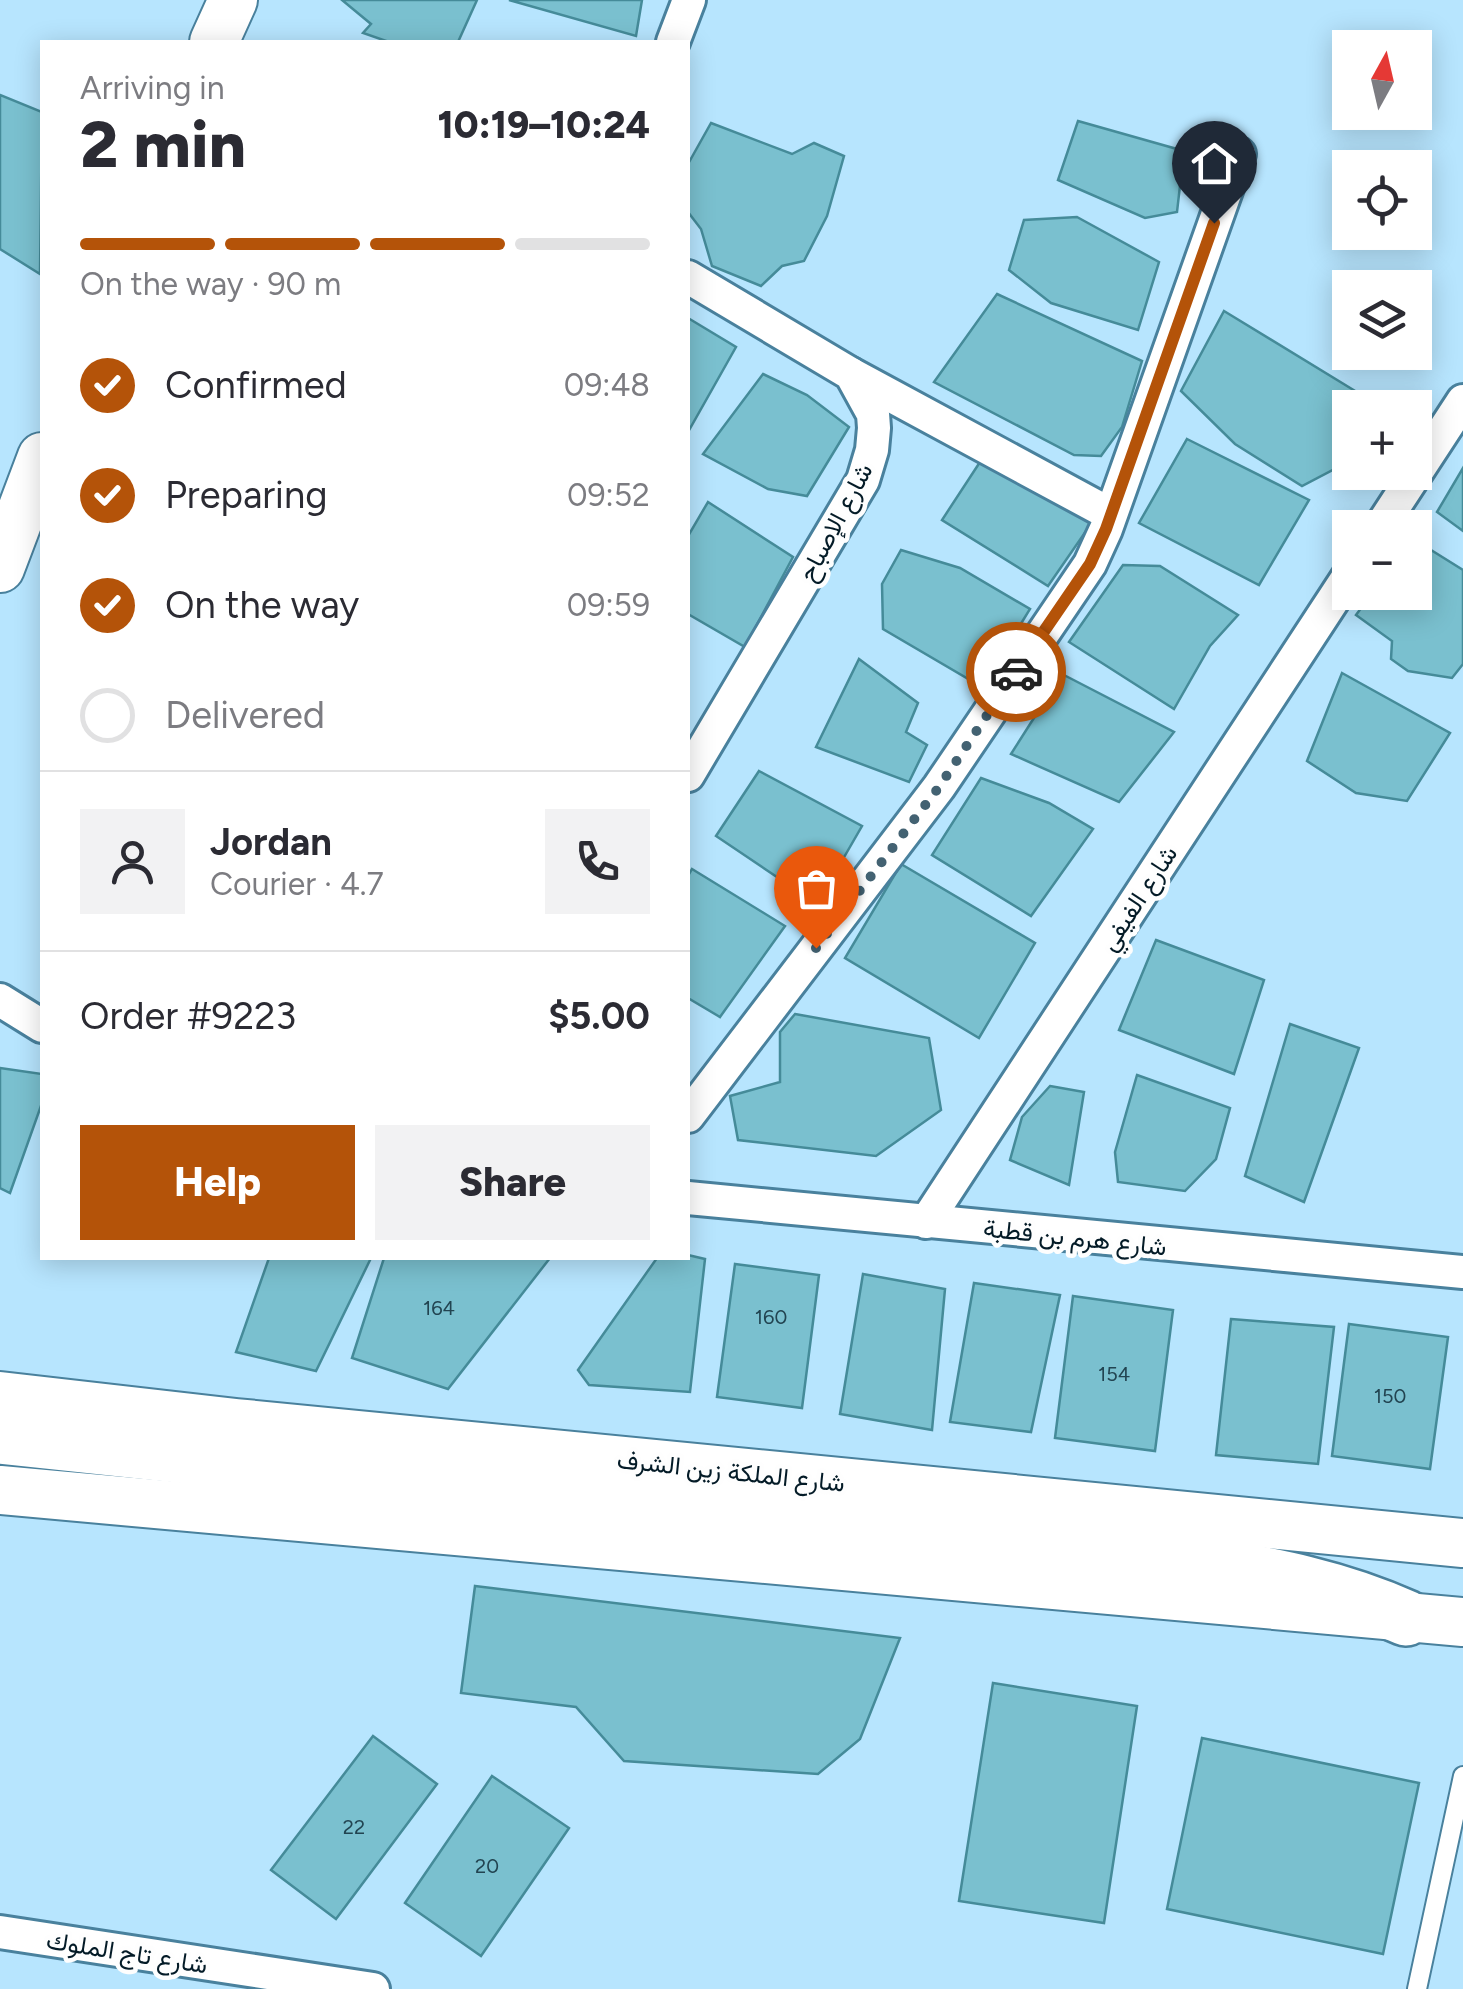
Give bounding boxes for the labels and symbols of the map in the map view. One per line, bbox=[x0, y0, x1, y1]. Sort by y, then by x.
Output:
north arrow bbox=[1332, 30, 1432, 130]
pin bbox=[1172, 121, 1257, 224]
street label: شارع الإصباح bbox=[791, 458, 880, 587]
courier bbox=[966, 622, 1066, 722]
street label: شارع الفيفي bbox=[1093, 840, 1188, 960]
pin bbox=[774, 846, 859, 949]
street label: شارع هرم بن قطبة bbox=[982, 1212, 1168, 1264]
house number: 164 bbox=[423, 1296, 455, 1320]
house number: 160 bbox=[755, 1305, 787, 1329]
house number: 154 bbox=[1098, 1362, 1130, 1386]
house number: 150 bbox=[1374, 1384, 1406, 1408]
street label: شارع الملكة زين الشرف bbox=[615, 1444, 846, 1500]
house number: 22 bbox=[343, 1815, 365, 1839]
house number: 20 bbox=[475, 1854, 499, 1878]
street label: شارع تاج الملوك bbox=[44, 1924, 210, 1982]

